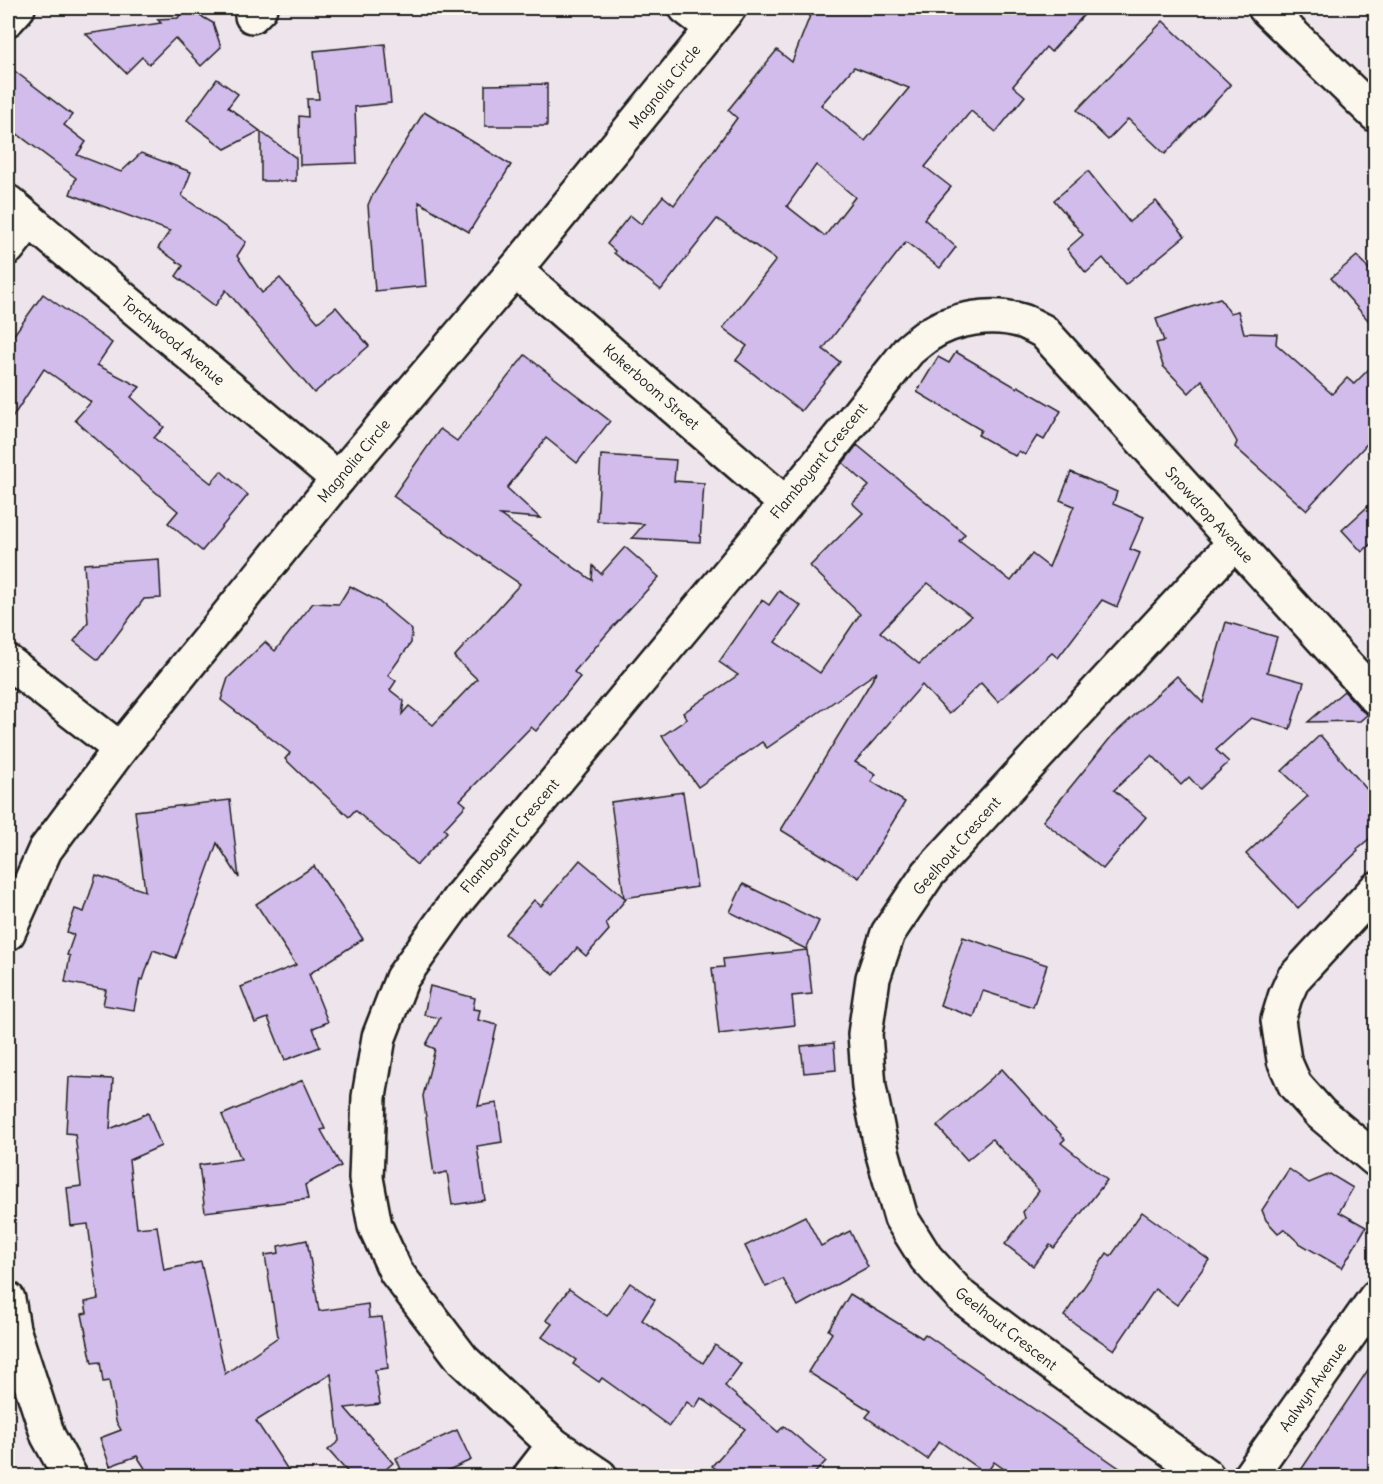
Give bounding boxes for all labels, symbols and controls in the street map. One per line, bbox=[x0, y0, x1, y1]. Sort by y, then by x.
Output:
street label: Magnolia Circle bbox=[625, 41, 704, 133]
street label: Torchwood Avenue bbox=[118, 292, 229, 389]
street label: Kokerboom Street bbox=[599, 340, 703, 434]
street label: Flamboyant Crescent bbox=[766, 399, 871, 523]
street label: Magnolia Circle bbox=[313, 415, 394, 506]
street label: Snowdrop Avenue bbox=[1161, 463, 1258, 567]
street label: Flamboyant Crescent bbox=[456, 774, 563, 897]
street label: Geelhout Crescent bbox=[909, 793, 1005, 899]
street label: Geelhout Crescent bbox=[952, 1283, 1061, 1374]
street label: Aalwyn Avenue bbox=[1275, 1339, 1350, 1435]

